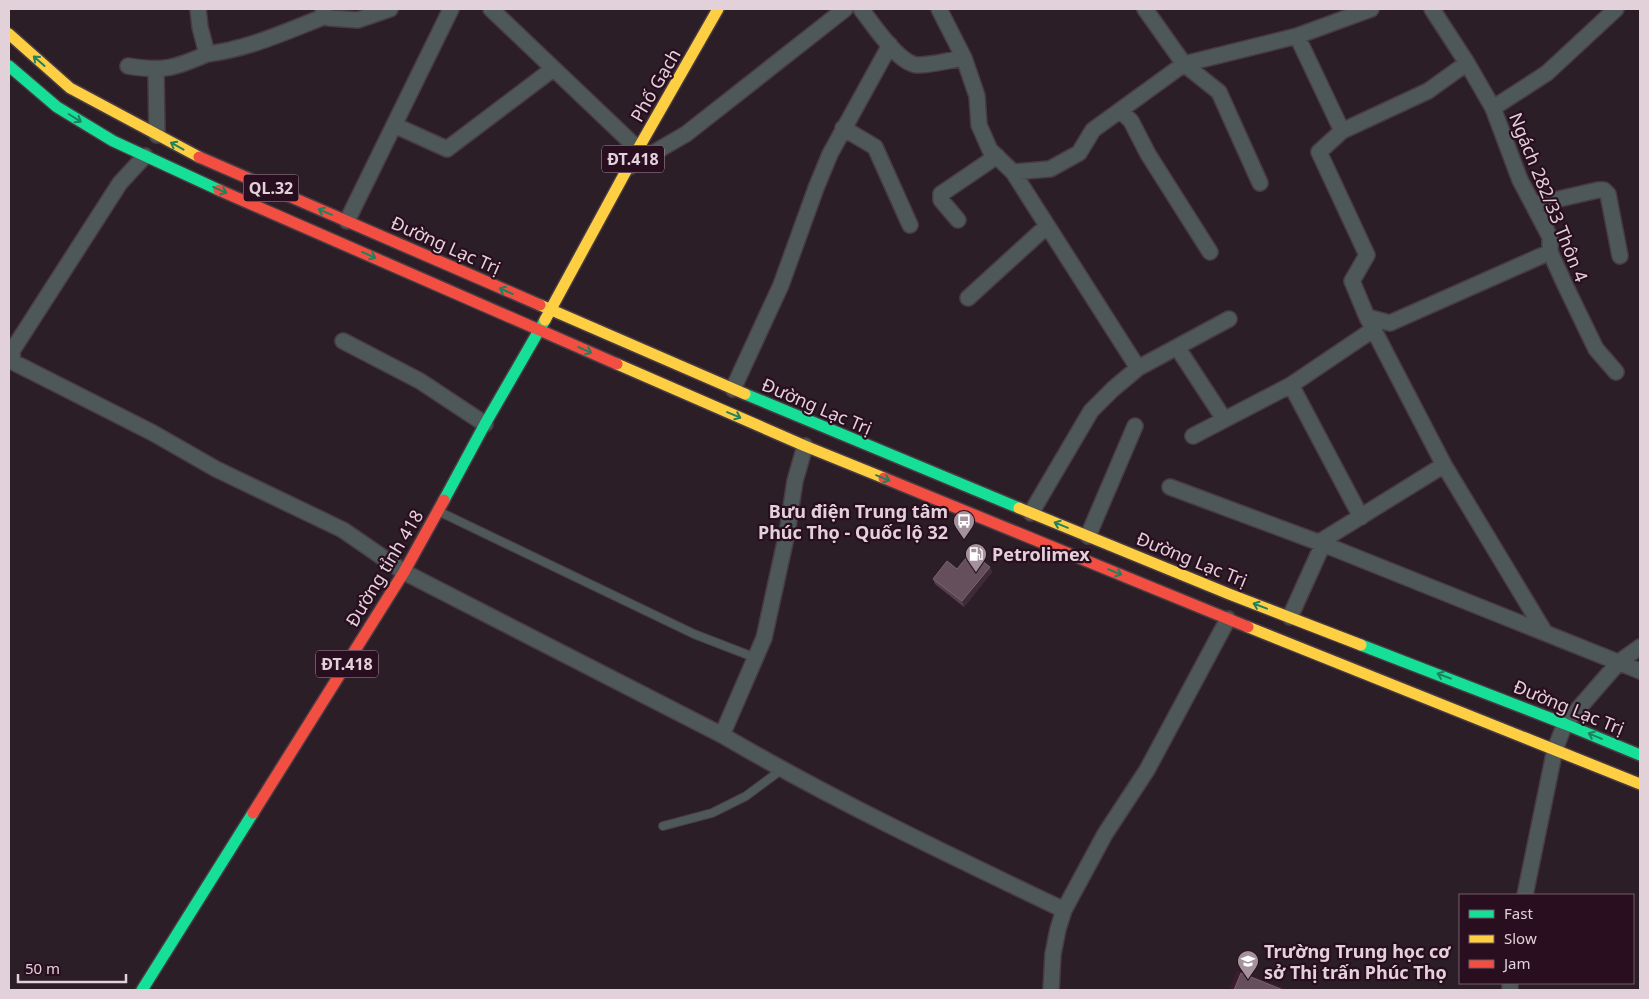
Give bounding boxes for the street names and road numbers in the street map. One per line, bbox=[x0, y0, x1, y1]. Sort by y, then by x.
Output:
street label: Phố Gạch bbox=[624, 44, 686, 126]
street label: Ngách 282/33 Thôn 4 bbox=[1504, 109, 1594, 285]
road number: ĐT.418 bbox=[602, 146, 664, 172]
road number: QL.32 bbox=[244, 174, 298, 202]
street label: Đường Lạc Trị bbox=[388, 210, 504, 280]
street label: Đường Lạc Trị bbox=[758, 372, 876, 440]
street label: Đường tỉnh 418 bbox=[340, 505, 428, 631]
street label: Đường Lạc Trị bbox=[1133, 526, 1251, 592]
road number: ĐT.418 bbox=[316, 651, 378, 678]
street label: Đường Lạc Trị bbox=[1510, 674, 1628, 740]

